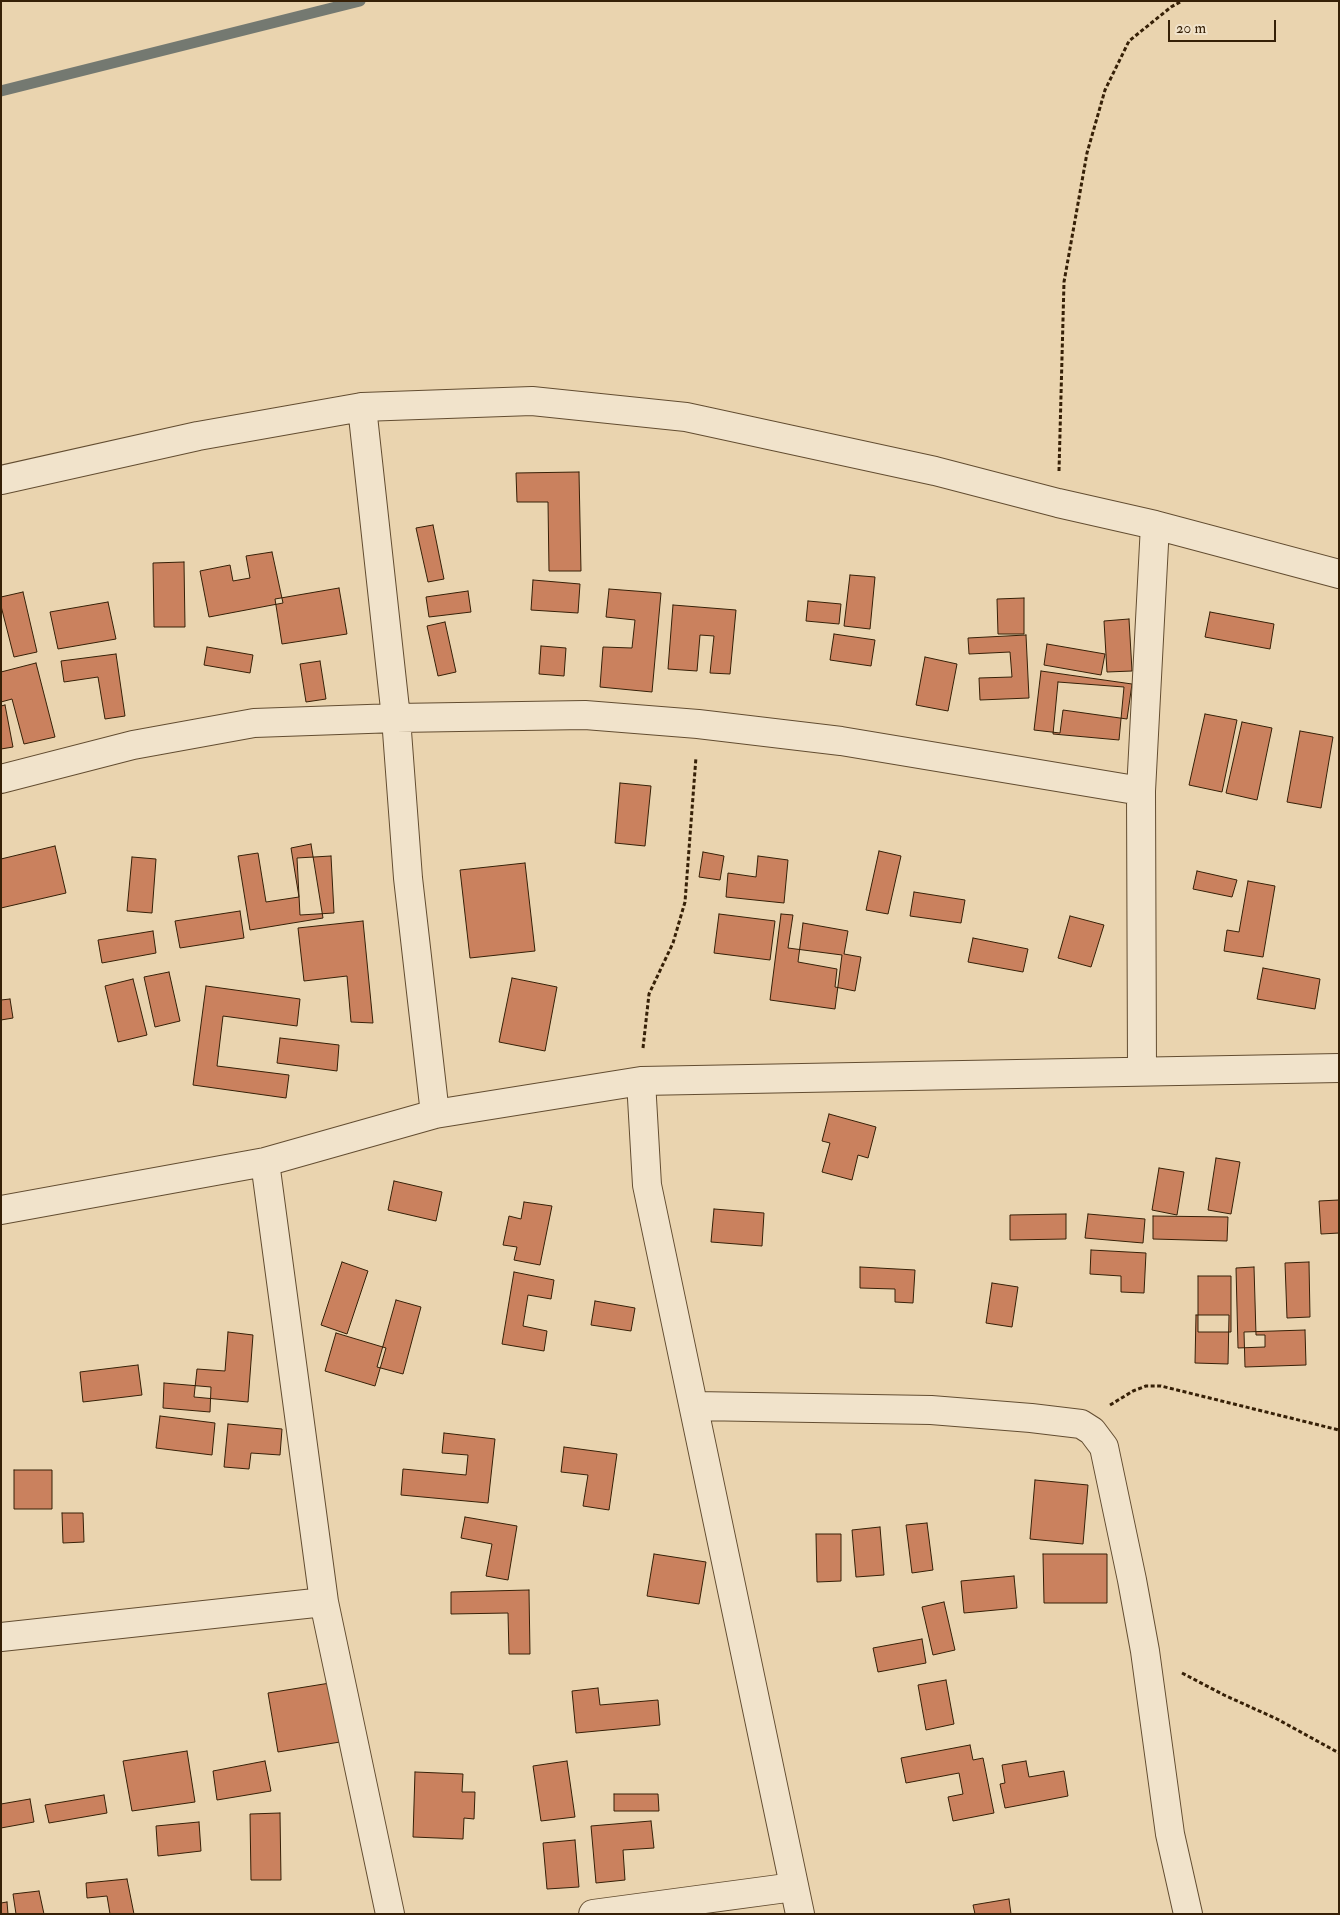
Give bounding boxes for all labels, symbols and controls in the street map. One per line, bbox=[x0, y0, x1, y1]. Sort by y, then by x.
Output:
scale bar bbox=[1170, 10, 1278, 42]
text: 20 m bbox=[1176, 19, 1206, 38]

